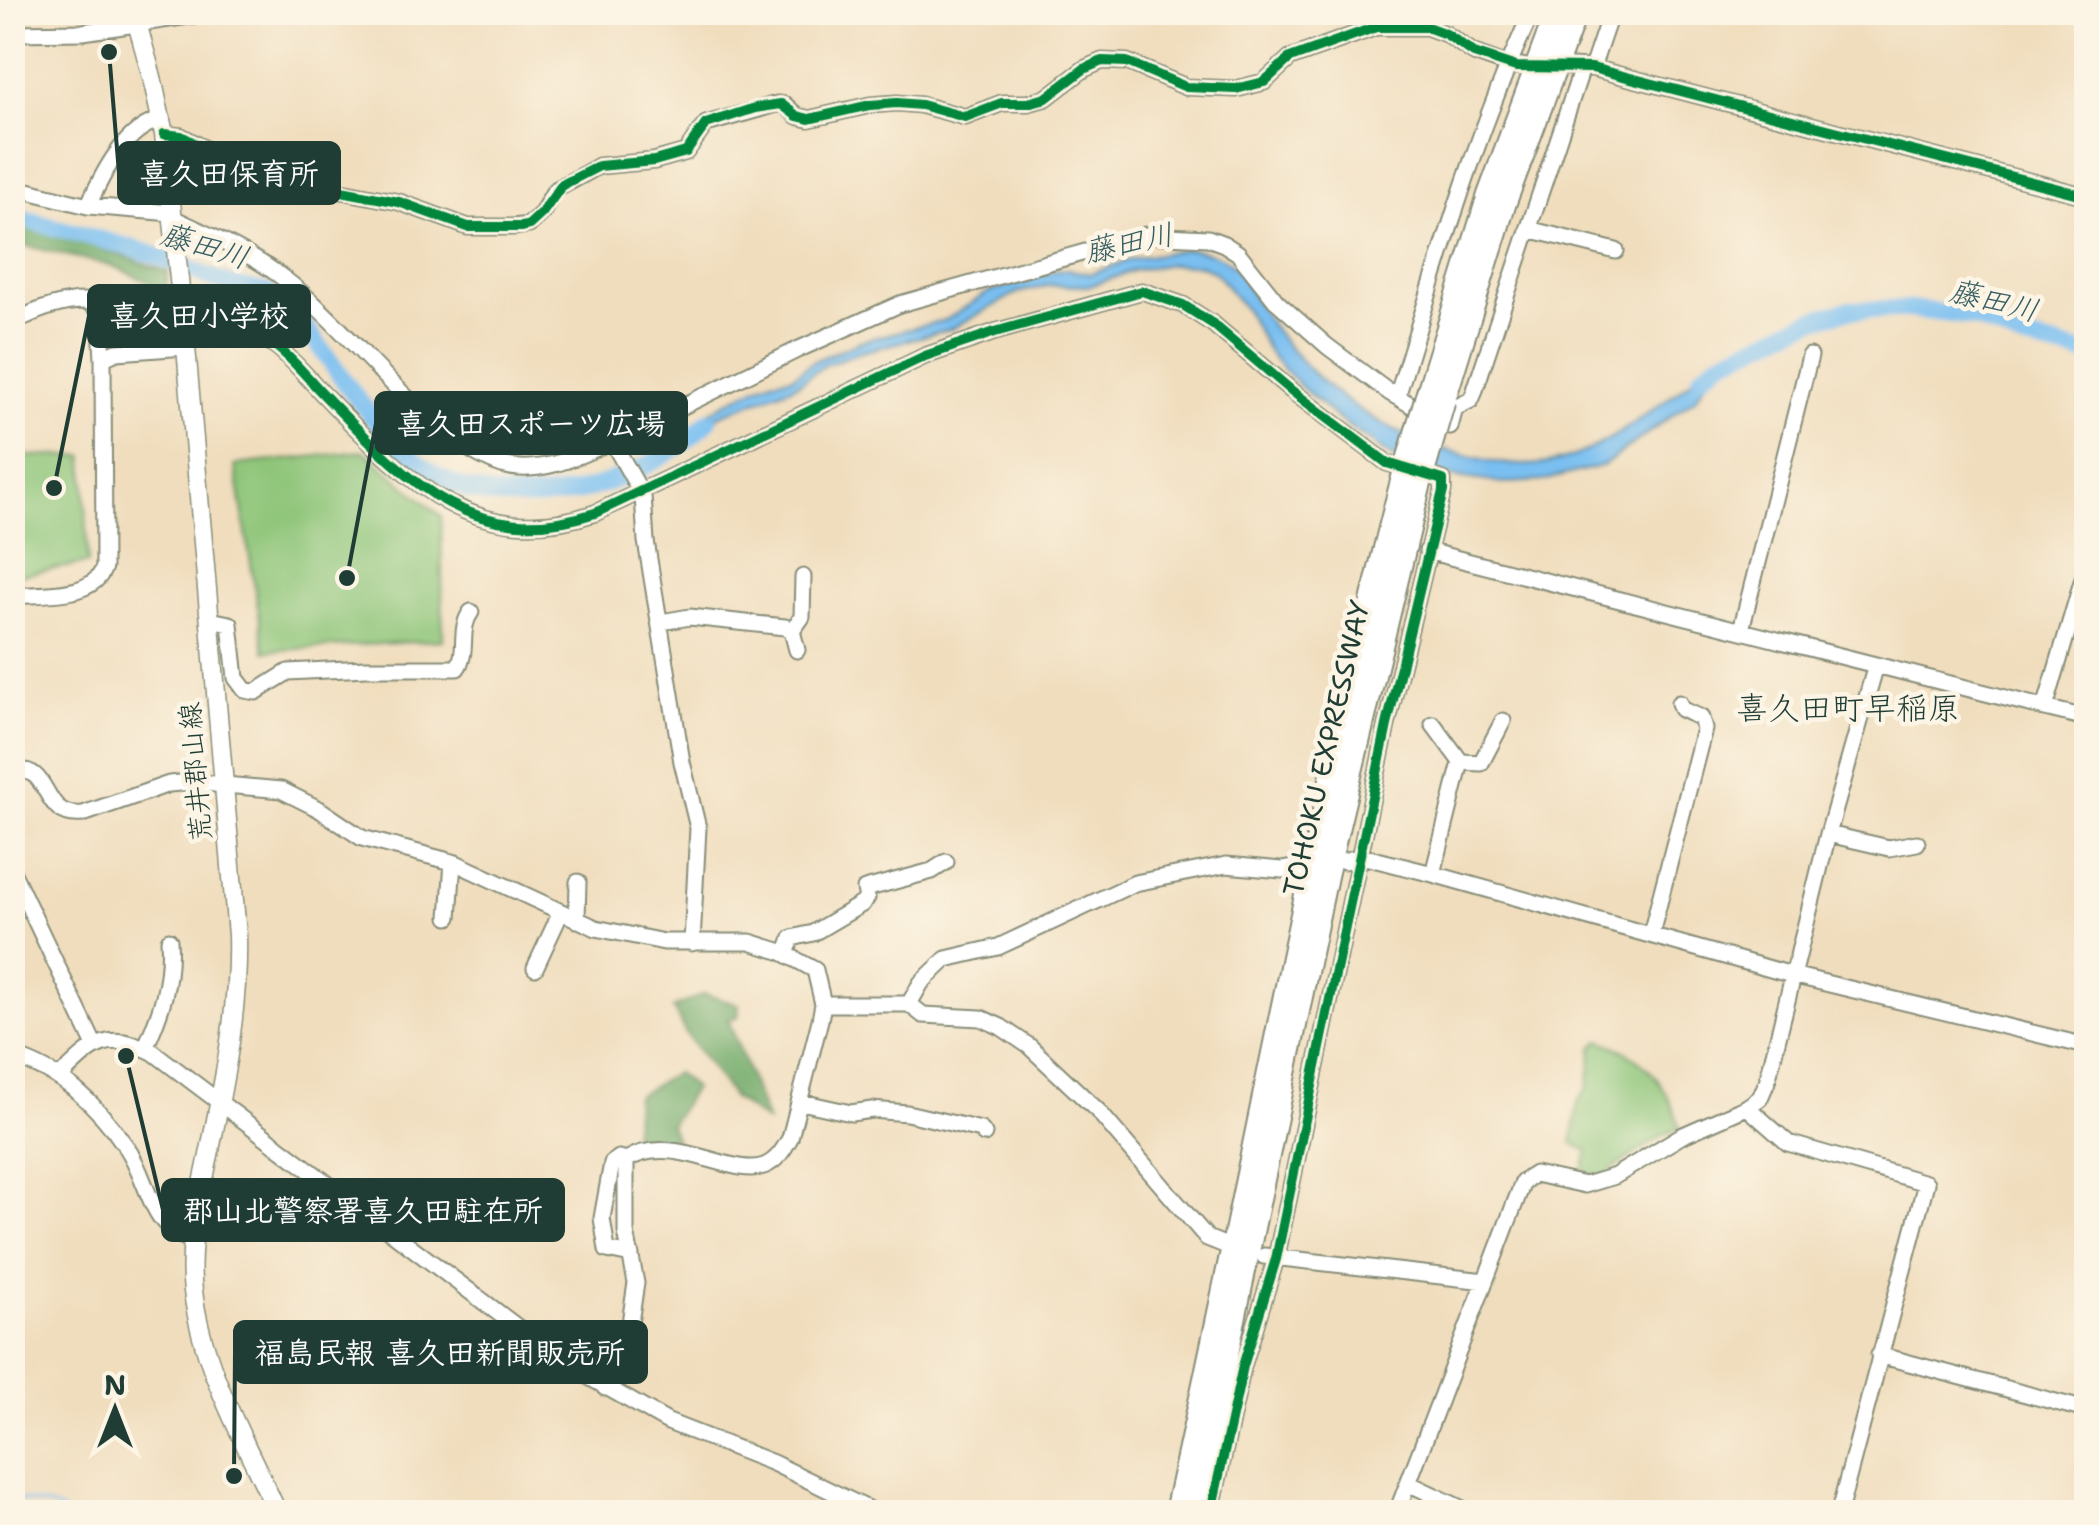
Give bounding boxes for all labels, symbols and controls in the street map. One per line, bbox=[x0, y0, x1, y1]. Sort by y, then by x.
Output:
callout: 喜久田保育所 bbox=[119, 143, 339, 203]
text: 喜久田保育所 bbox=[139, 153, 319, 194]
water label: 藤田川 bbox=[156, 213, 254, 278]
water label: 藤田川 bbox=[1081, 213, 1177, 272]
water label: 藤田川 bbox=[1945, 270, 2043, 331]
callout: 喜久田小学校 bbox=[89, 286, 309, 346]
text: 喜久田小学校 bbox=[109, 295, 289, 336]
callout: 喜久田スポーツ広場 bbox=[376, 393, 686, 453]
text: 喜久田スポーツ広場 bbox=[396, 403, 666, 444]
street label: TOHOKU EXPRESSWAY bbox=[1274, 596, 1379, 899]
district label: 喜久田町早稲原 bbox=[1736, 686, 1960, 729]
street label: 荒井郡山線 bbox=[170, 701, 220, 843]
callout: 郡山北警察署喜久田駐在所 bbox=[163, 1180, 563, 1240]
text: 郡山北警察署喜久田駐在所 bbox=[183, 1190, 543, 1231]
callout: 福島民報 喜久田新聞販売所 bbox=[235, 1322, 646, 1382]
text: 福島民報 喜久田新聞販売所 bbox=[255, 1332, 625, 1373]
north arrow bbox=[65, 1360, 165, 1460]
text: N bbox=[104, 1366, 126, 1404]

